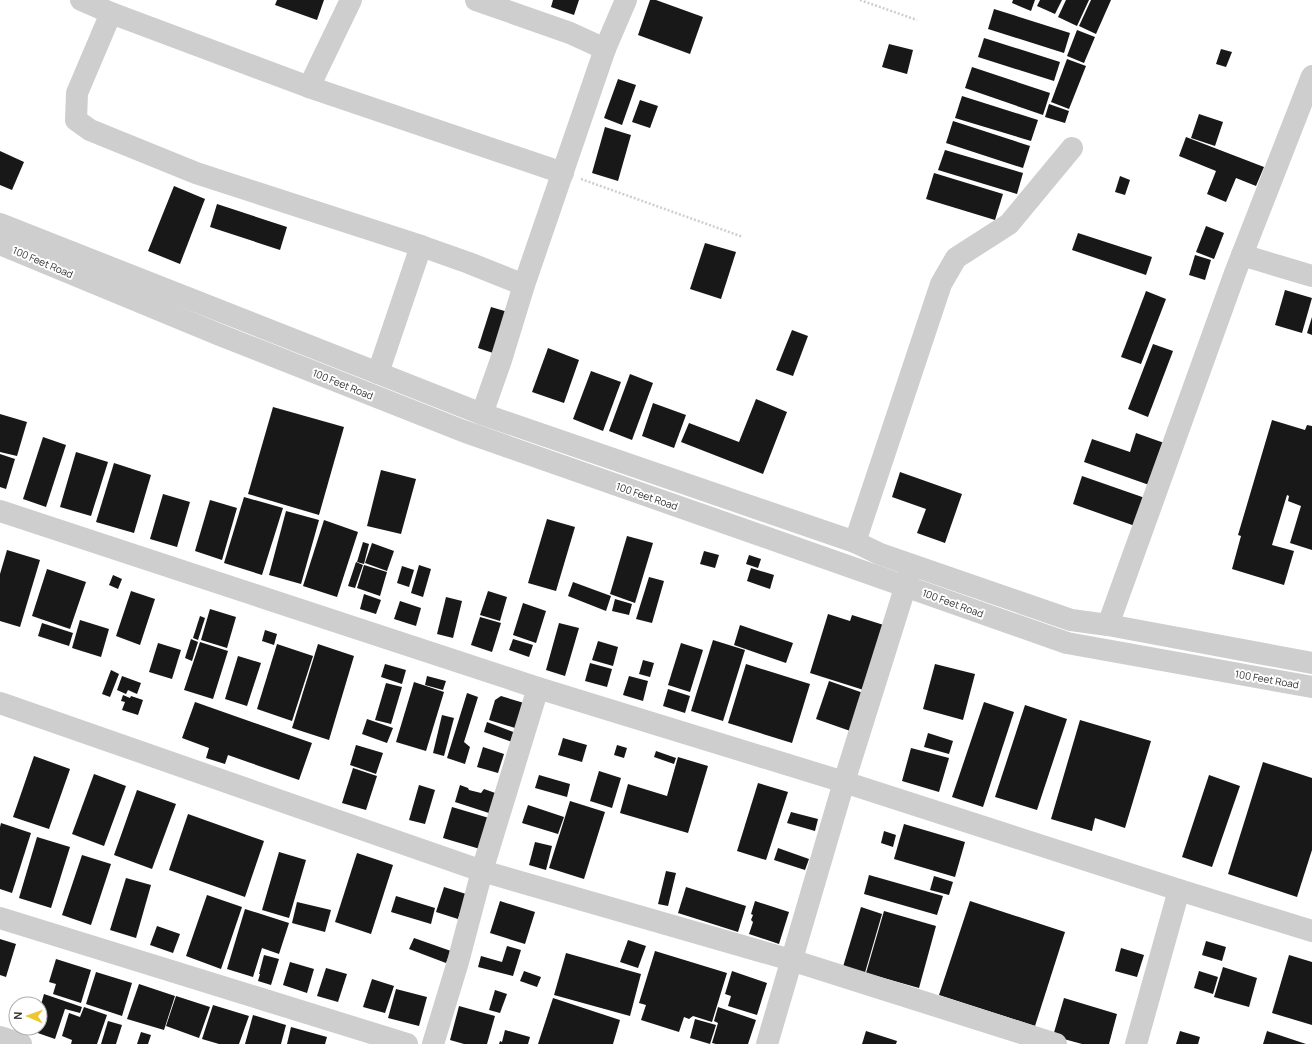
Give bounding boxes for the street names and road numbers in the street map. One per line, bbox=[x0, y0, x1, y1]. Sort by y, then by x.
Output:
street label: 100 Feet Road bbox=[11, 243, 75, 281]
street label: 100 Feet Road bbox=[311, 365, 376, 403]
street label: 100 Feet Road bbox=[614, 479, 680, 513]
street label: 100 Feet Road bbox=[920, 585, 986, 621]
street label: 100 Feet Road bbox=[1234, 667, 1300, 691]

